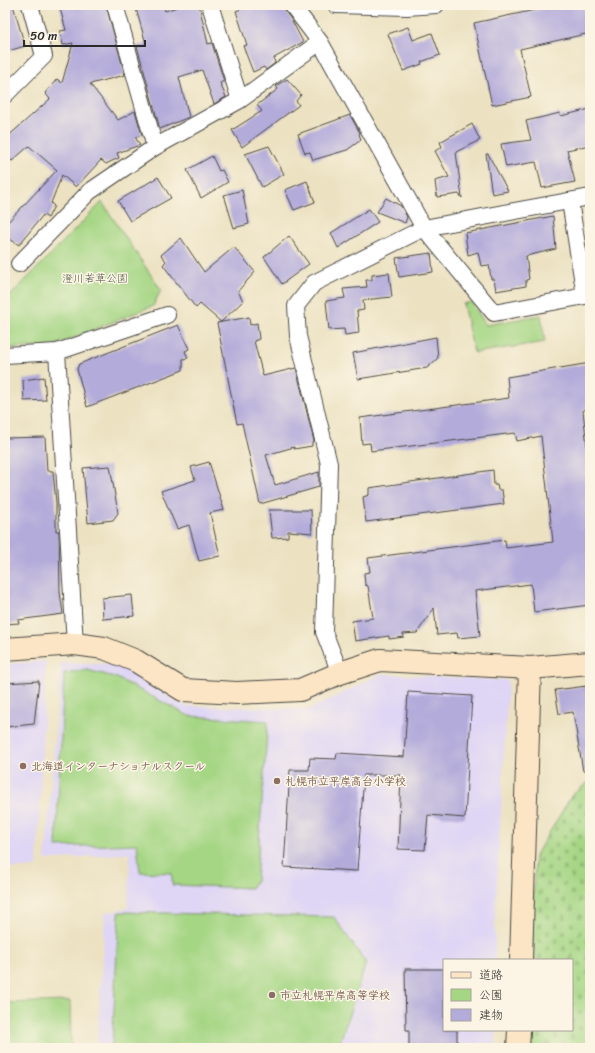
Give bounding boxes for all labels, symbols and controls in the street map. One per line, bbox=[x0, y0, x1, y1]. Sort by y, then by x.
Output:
scale bar bbox=[24, 22, 145, 48]
text: 50 m bbox=[30, 25, 57, 47]
park label: 澄川若草公園 bbox=[62, 269, 128, 288]
place label: 北海道インターナショナルスクール bbox=[31, 757, 205, 776]
marker: 北海道インターナショナルスクール bbox=[18, 761, 28, 771]
place label: 札幌市立平岸高台小学校 bbox=[285, 772, 406, 791]
marker: 札幌市立平岸高台小学校 bbox=[272, 776, 282, 786]
legend bbox=[443, 959, 573, 1031]
text: 道路 bbox=[479, 964, 503, 986]
text: 公園 bbox=[479, 984, 503, 1006]
place label: 市立札幌平岸高等学校 bbox=[280, 986, 390, 1005]
marker: 市立札幌平岸高等学校 bbox=[267, 990, 277, 1000]
text: 建物 bbox=[479, 1004, 503, 1026]

